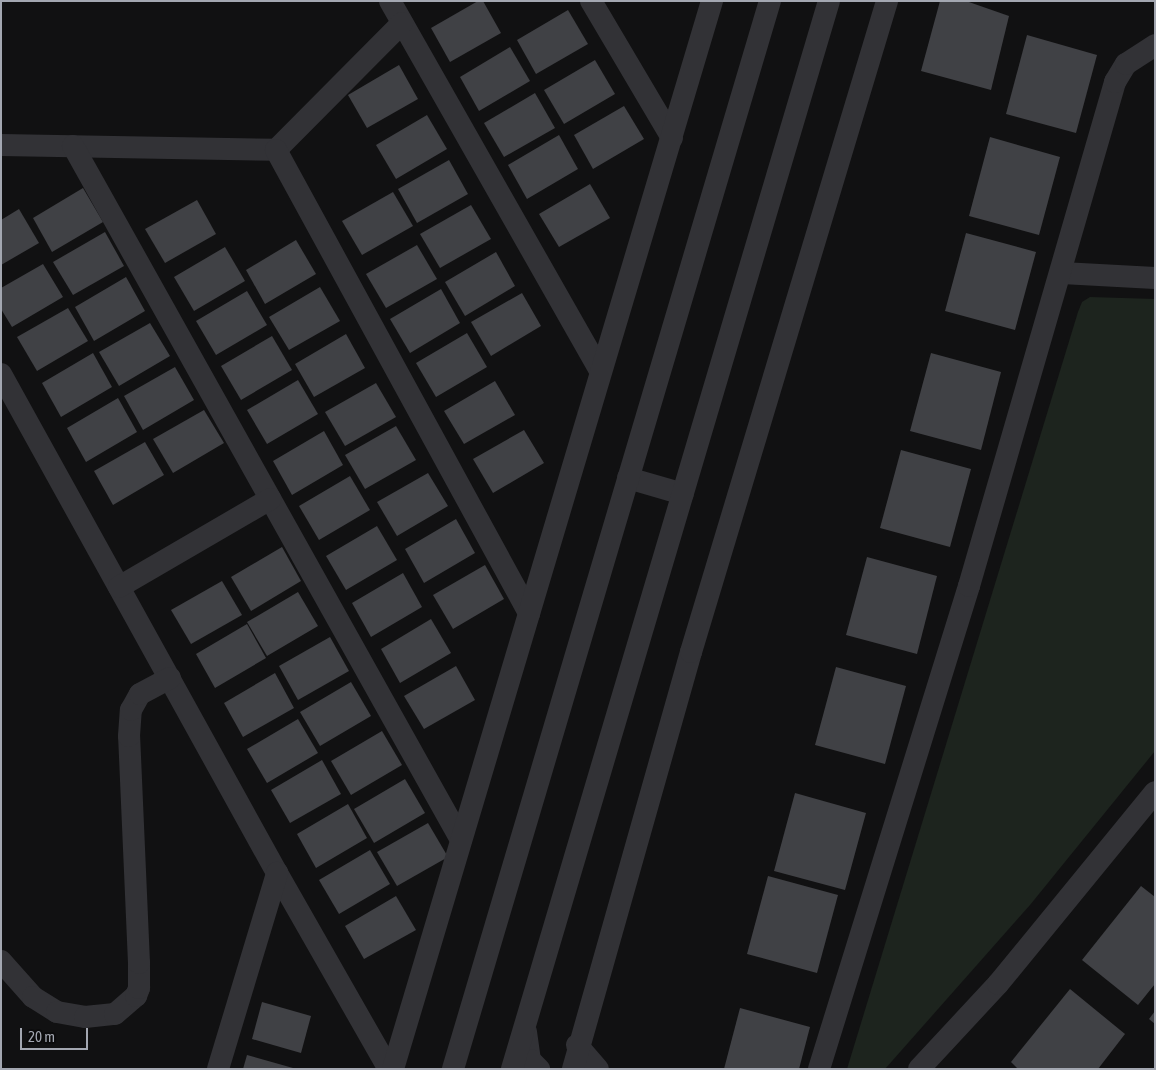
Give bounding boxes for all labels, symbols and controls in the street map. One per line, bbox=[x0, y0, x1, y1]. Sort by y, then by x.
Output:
scale bar bbox=[22, 1018, 90, 1050]
text: 20 m bbox=[28, 1028, 55, 1045]

